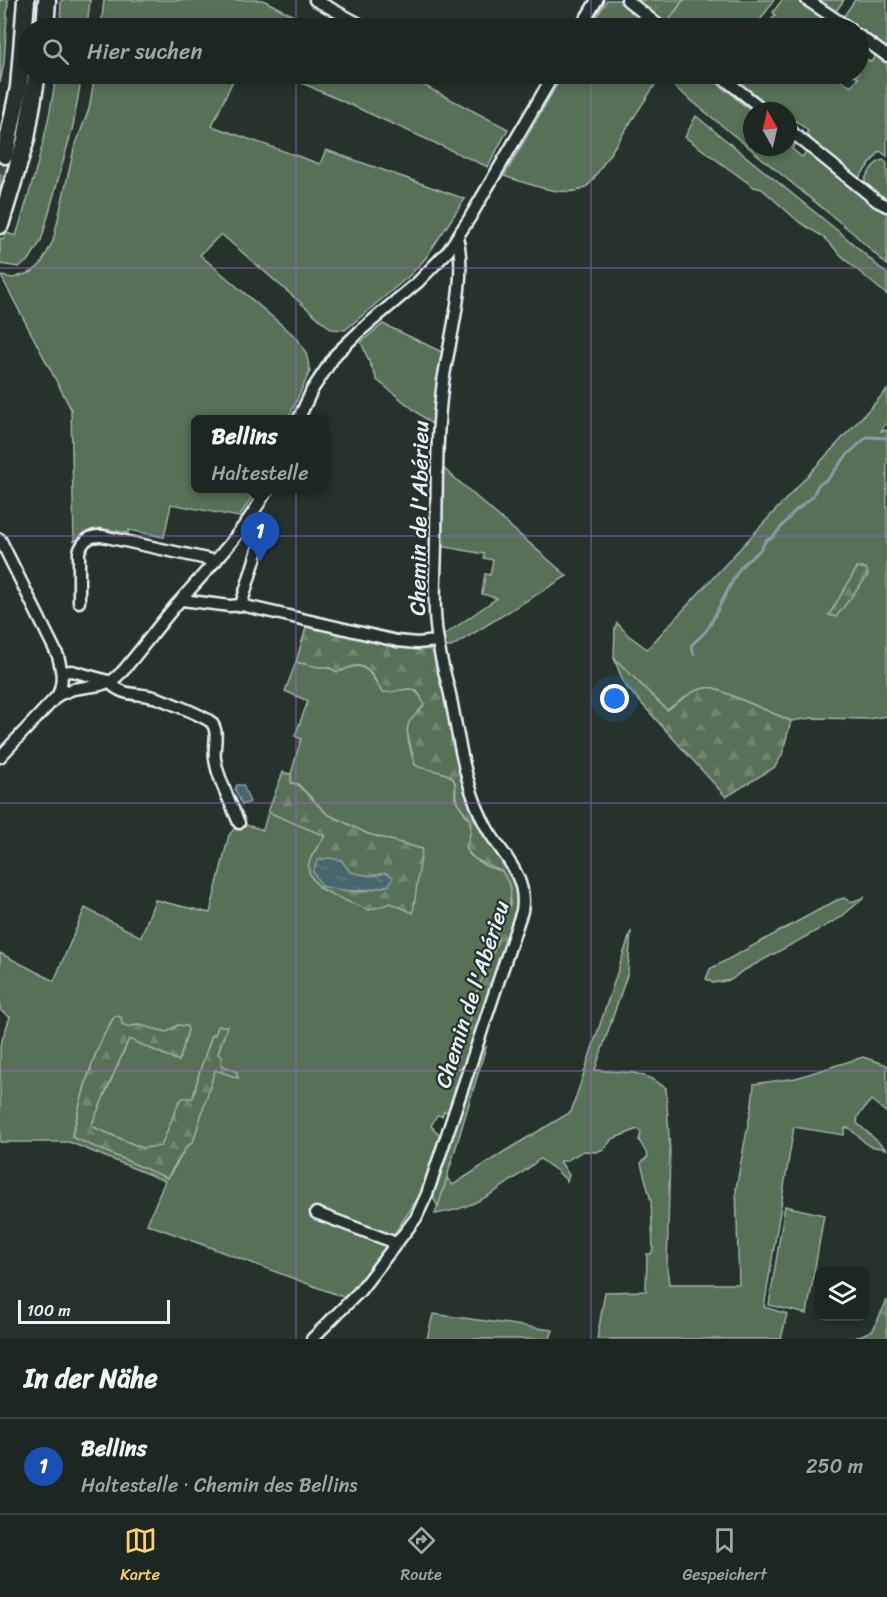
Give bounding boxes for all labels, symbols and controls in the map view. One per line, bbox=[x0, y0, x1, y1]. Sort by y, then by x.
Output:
search box bbox=[18, 18, 869, 84]
text: Hier suchen bbox=[87, 32, 202, 71]
icon: search bbox=[39, 35, 72, 68]
north arrow bbox=[743, 102, 797, 156]
popup bbox=[191, 415, 329, 493]
text: Bellins bbox=[211, 417, 277, 456]
street label: Chemin de l'Abérieu bbox=[398, 420, 440, 616]
text: Haltestelle bbox=[211, 456, 309, 491]
pin: 1 bbox=[240, 512, 280, 562]
your location bbox=[600, 684, 629, 713]
street label: Chemin de l'Abérieu bbox=[423, 895, 521, 1093]
map controls bbox=[815, 1267, 869, 1321]
button: layers bbox=[815, 1267, 869, 1321]
text: 100 m bbox=[27, 1296, 71, 1325]
scale bar bbox=[18, 1297, 170, 1324]
text: In der Nähe bbox=[24, 1355, 158, 1401]
text: Bellins bbox=[81, 1429, 147, 1468]
text: 1 bbox=[39, 1449, 48, 1484]
text: 250 m bbox=[806, 1449, 863, 1484]
text: Haltestelle · Chemin des Bellins bbox=[81, 1468, 358, 1503]
tab: Karte bbox=[120, 1524, 160, 1589]
tab: Route bbox=[401, 1524, 442, 1589]
tab: Gespeichert bbox=[682, 1524, 767, 1589]

